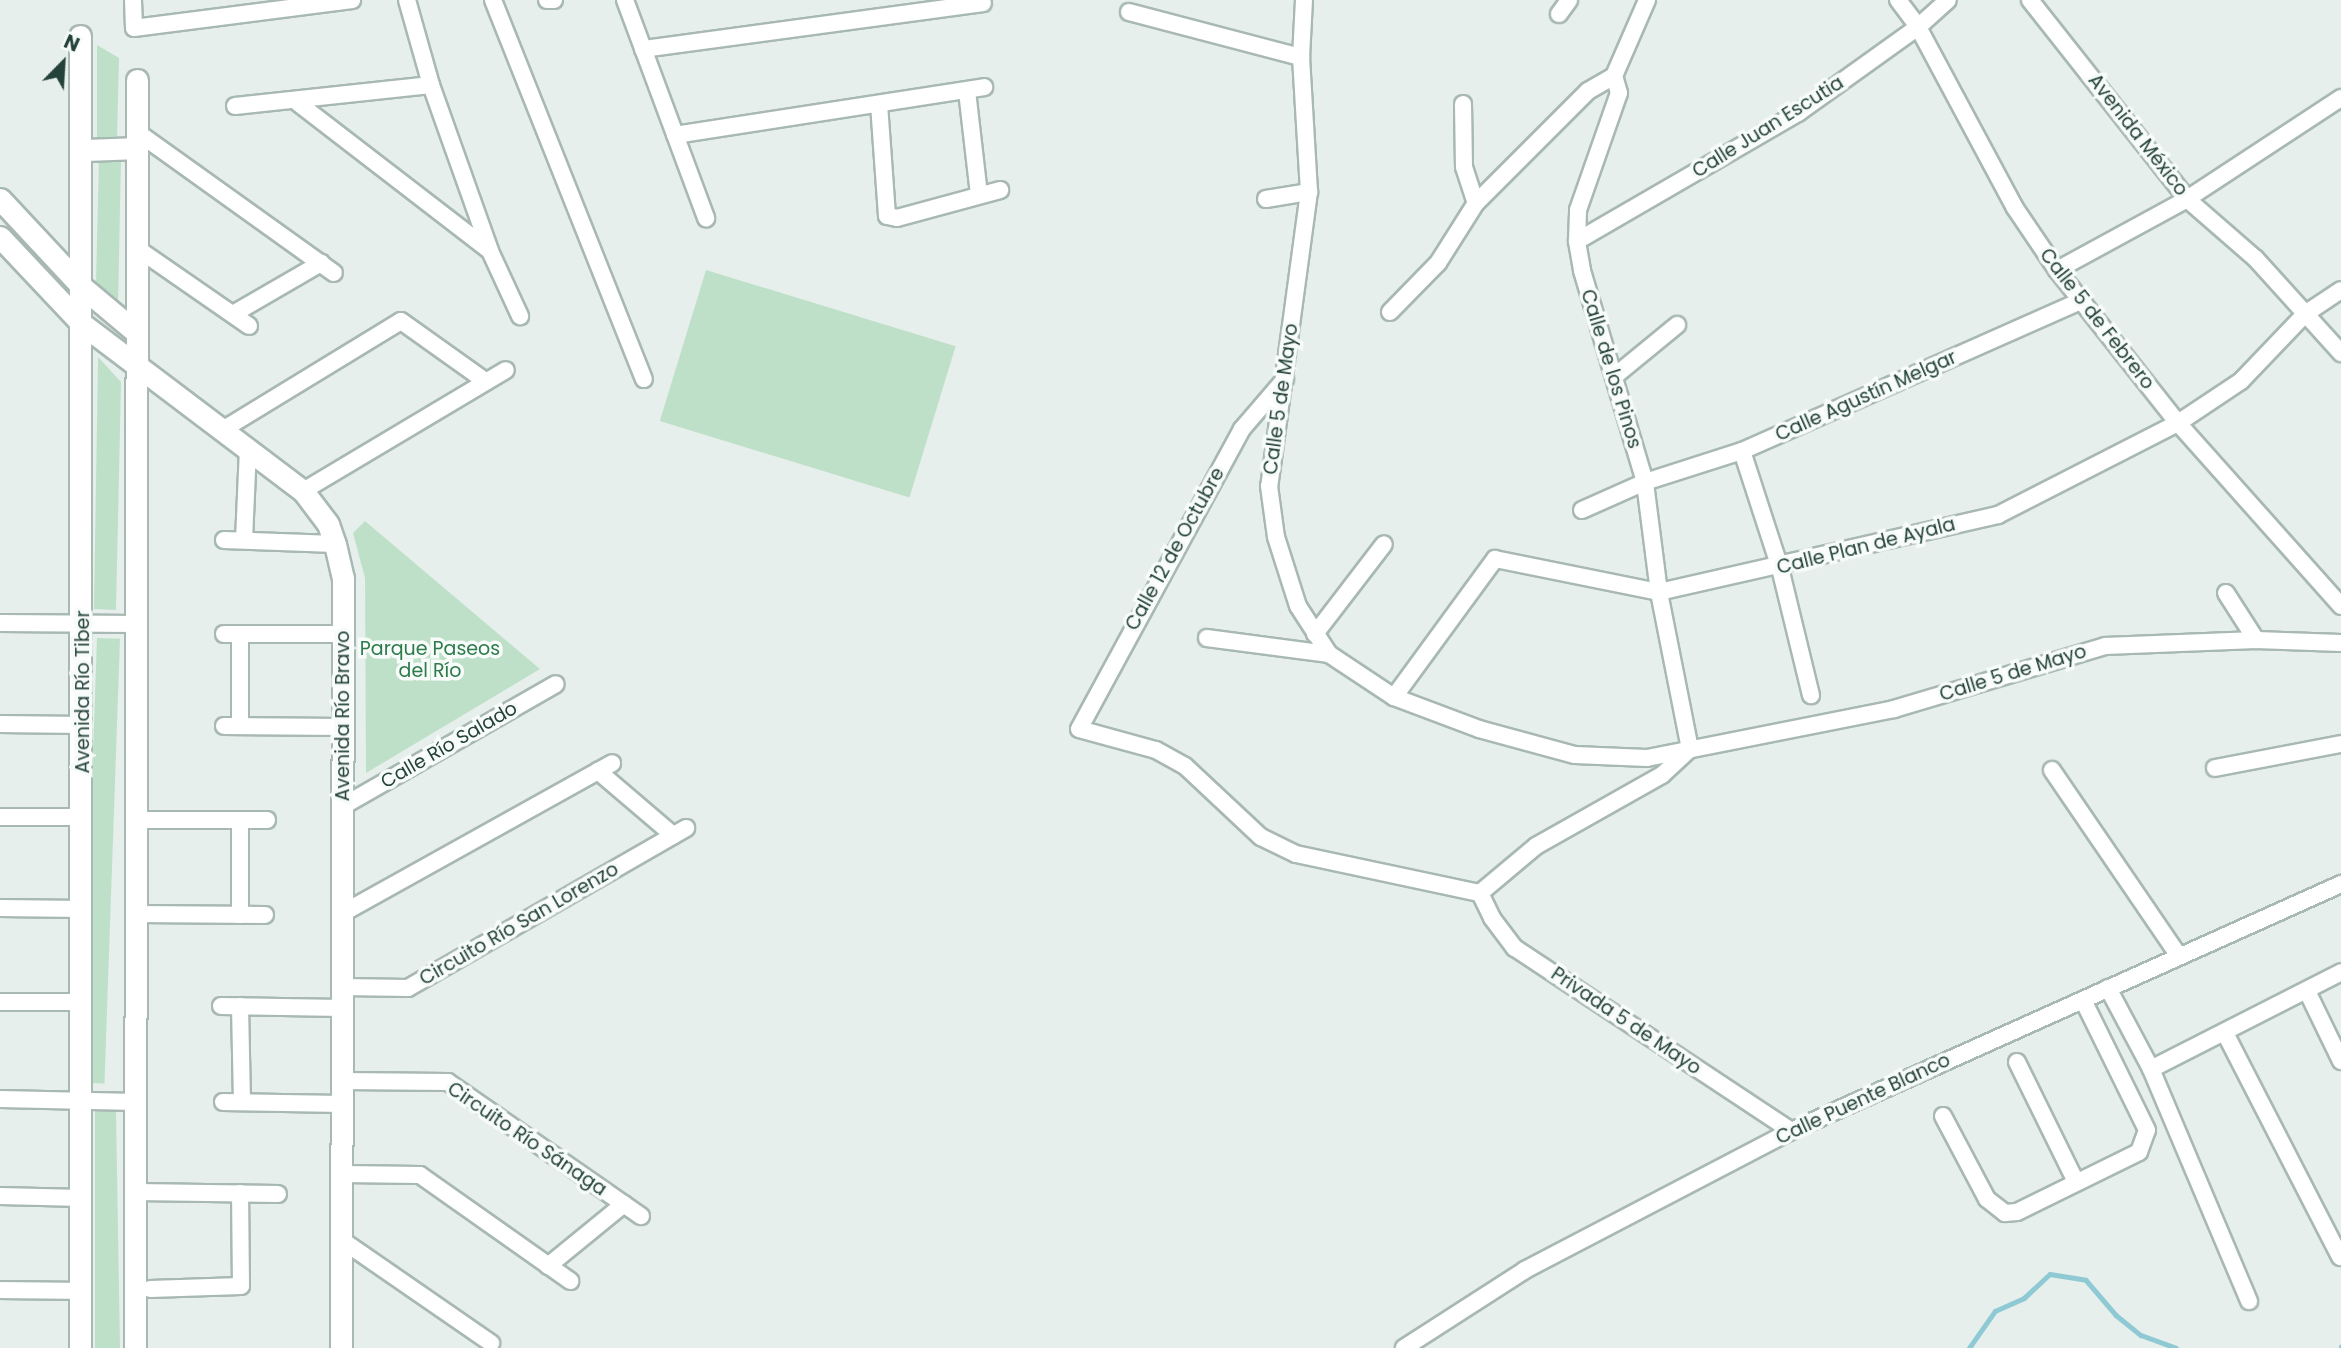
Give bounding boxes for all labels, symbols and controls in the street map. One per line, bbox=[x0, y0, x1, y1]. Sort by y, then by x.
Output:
north arrow bbox=[28, 28, 98, 98]
text: N bbox=[60, 28, 84, 59]
street label: Avenida México bbox=[2083, 69, 2193, 201]
street label: Calle Juan Escutia bbox=[1688, 71, 1848, 183]
street label: Calle 5 de Febrero bbox=[2035, 244, 2159, 394]
street label: Calle de los Pinos bbox=[1576, 287, 1646, 451]
street label: Calle 5 de Mayo bbox=[1259, 322, 1303, 476]
street label: Calle Agustín Melgar bbox=[1772, 346, 1960, 446]
street label: Calle 12 de Octubre bbox=[1121, 464, 1229, 634]
street label: Calle Plan de Ayala bbox=[1774, 513, 1958, 579]
street label: Avenida Río Tiber bbox=[72, 611, 94, 773]
street label: Avenida Río Bravo bbox=[332, 631, 354, 801]
park label: Parque Paseos del Río bbox=[360, 638, 500, 682]
street label: Calle 5 de Mayo bbox=[1937, 640, 2089, 706]
street label: Calle Río Salado bbox=[377, 697, 521, 793]
street label: Circuito Río San Lorenzo bbox=[416, 858, 622, 990]
street label: Privada 5 de Mayo bbox=[1547, 962, 1705, 1080]
street label: Calle Puente Blanco bbox=[1772, 1049, 1954, 1149]
street label: Circuito Río Sánaga bbox=[443, 1077, 611, 1201]

